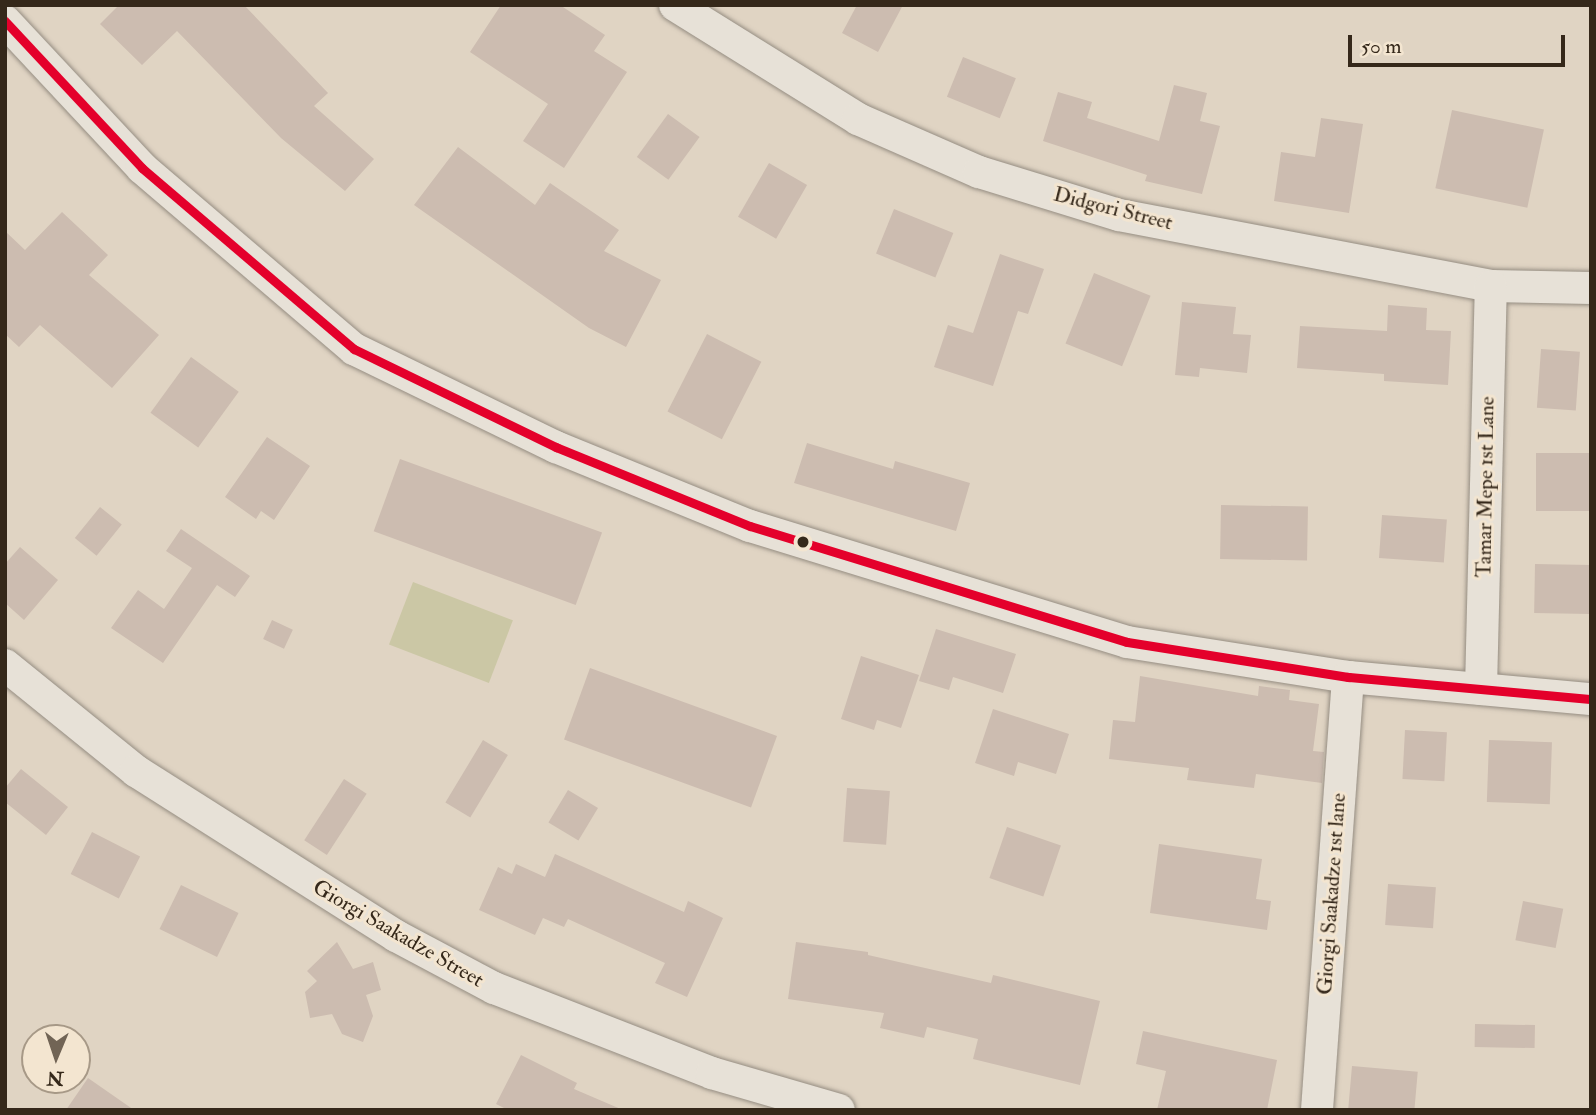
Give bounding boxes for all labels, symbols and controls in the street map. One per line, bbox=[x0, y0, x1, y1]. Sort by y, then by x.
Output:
scale bar bbox=[1351, 21, 1568, 65]
text: 50 m bbox=[1361, 33, 1402, 60]
street label: Didgori Street bbox=[1051, 182, 1175, 236]
street label: Tamar Mepe 1st Lane bbox=[1472, 396, 1500, 578]
unlabelled marker bbox=[796, 535, 810, 549]
street label: Giorgi Saakadze 1st lane bbox=[1312, 792, 1352, 996]
street label: Giorgi Saakadze Street bbox=[308, 875, 488, 993]
north arrow bbox=[21, 1024, 91, 1094]
text: N bbox=[46, 1066, 64, 1090]

